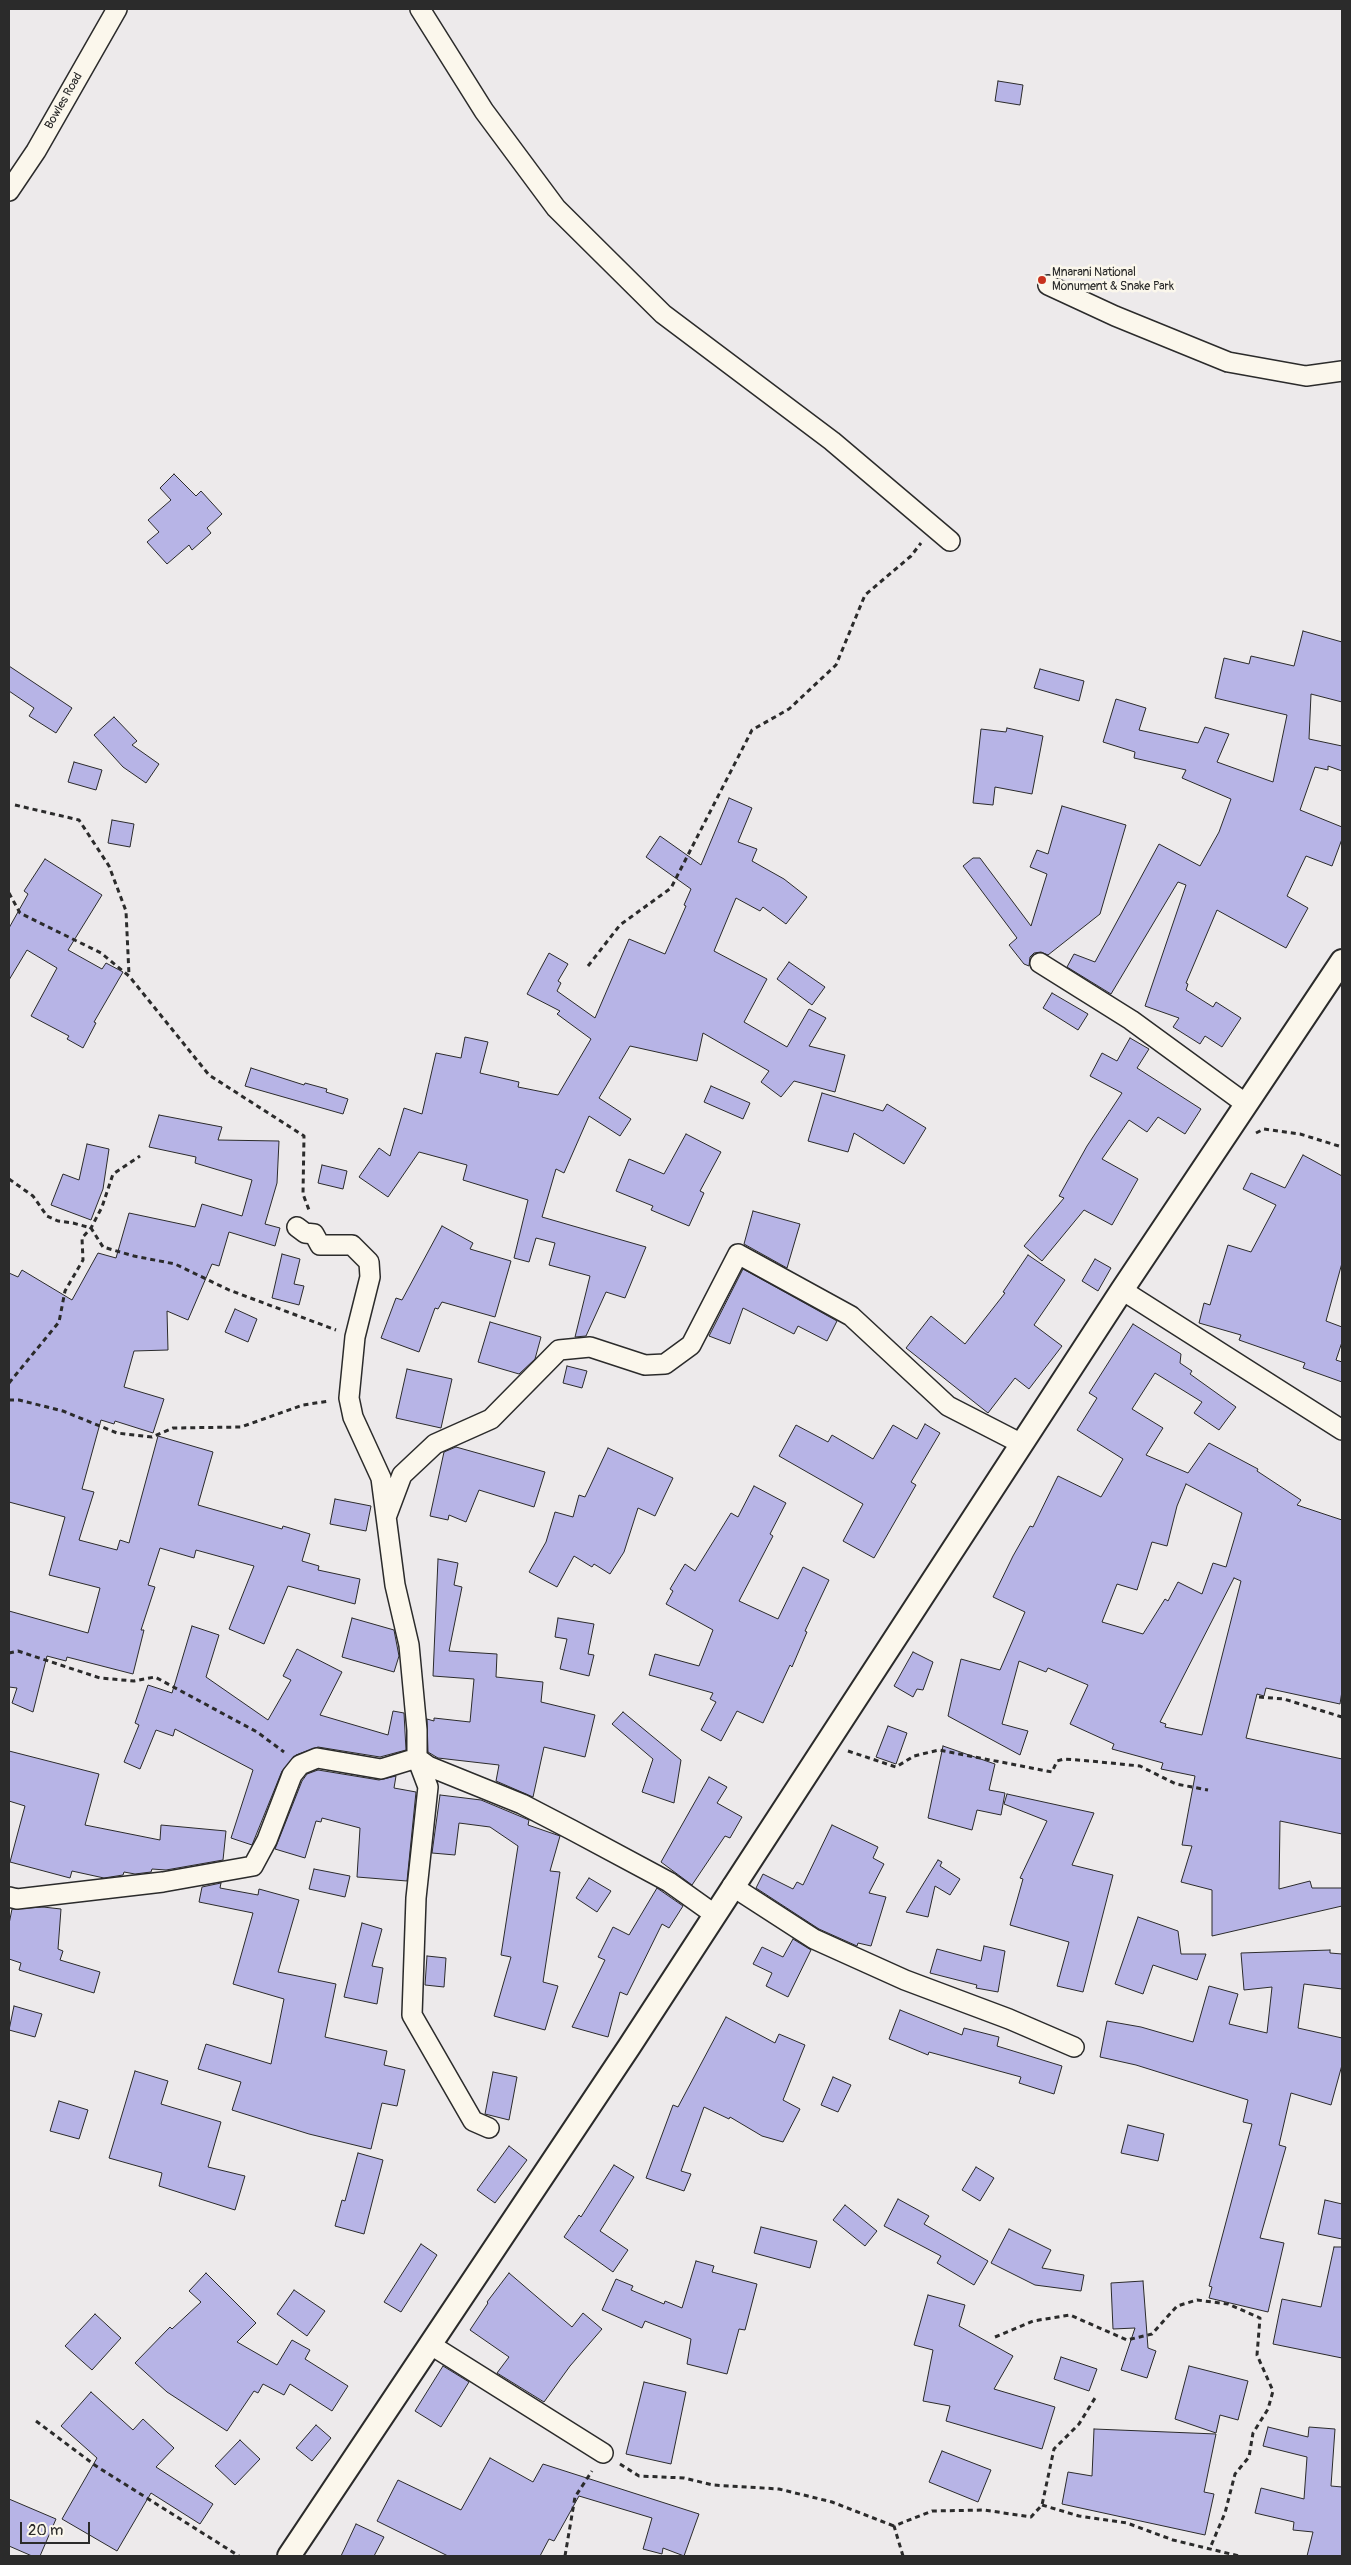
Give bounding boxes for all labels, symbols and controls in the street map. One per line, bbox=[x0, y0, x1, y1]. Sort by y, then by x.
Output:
street label: Bowles Road bbox=[42, 70, 86, 132]
place label: Mnarani National Monument & Snake Park bbox=[1052, 266, 1174, 294]
marker: Mnarani National Monument & Snake Park bbox=[1036, 274, 1048, 286]
scale bar bbox=[22, 2512, 92, 2544]
text: 20 m bbox=[28, 2521, 63, 2540]

